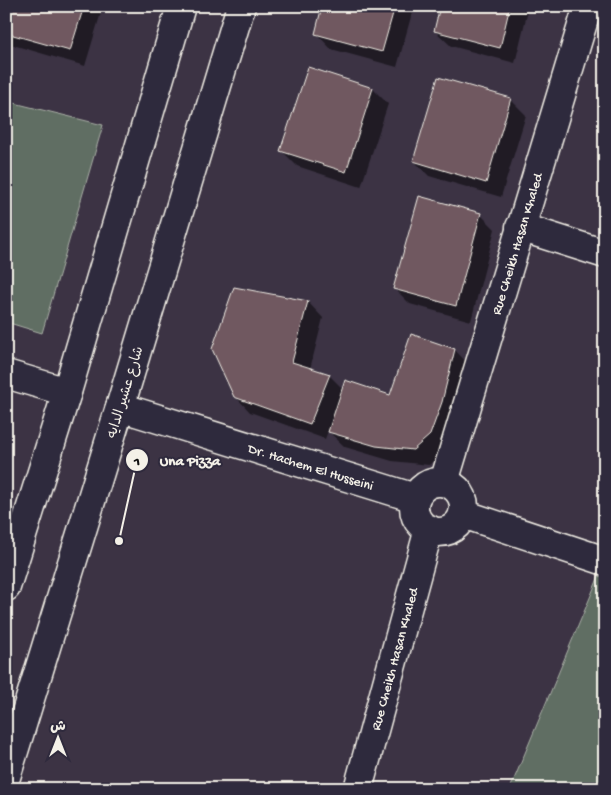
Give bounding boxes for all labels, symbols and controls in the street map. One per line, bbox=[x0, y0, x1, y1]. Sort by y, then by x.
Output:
street label: Rue Cheikh Hasan Khaled bbox=[489, 170, 548, 317]
street label: شارع عشير الدايه bbox=[104, 345, 148, 441]
street label: Dr. Hachem El Husseini bbox=[245, 441, 375, 496]
callout: Una Pizza bbox=[125, 445, 231, 475]
text: 1 bbox=[133, 453, 140, 471]
text: Una Pizza bbox=[160, 453, 221, 471]
street label: Rue Cheikh Hasan Khaled bbox=[368, 584, 424, 733]
north arrow bbox=[32, 712, 82, 762]
text: ش bbox=[50, 719, 66, 736]

